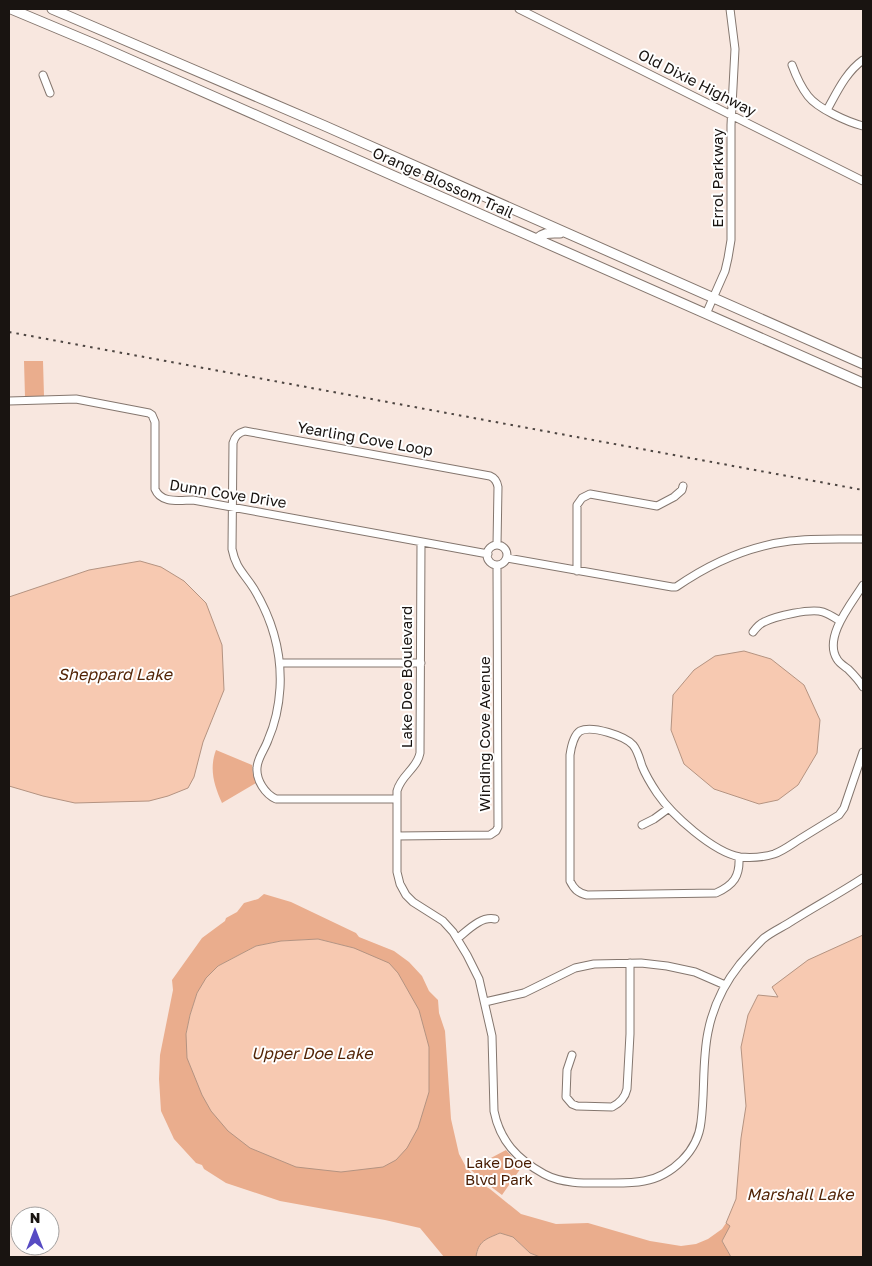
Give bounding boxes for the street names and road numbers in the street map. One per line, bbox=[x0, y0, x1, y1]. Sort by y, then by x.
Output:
street label: Old Dixie Highway bbox=[635, 45, 760, 120]
street label: Errol Parkway bbox=[708, 128, 726, 228]
street label: Orange Blossom Trail bbox=[370, 143, 517, 221]
street label: Yearling Cove Loop bbox=[296, 417, 434, 459]
street label: Dunn Cove Drive bbox=[168, 475, 288, 511]
street label: Lake Doe Boulevard bbox=[397, 606, 415, 748]
street label: Winding Cove Avenue bbox=[475, 656, 493, 812]

